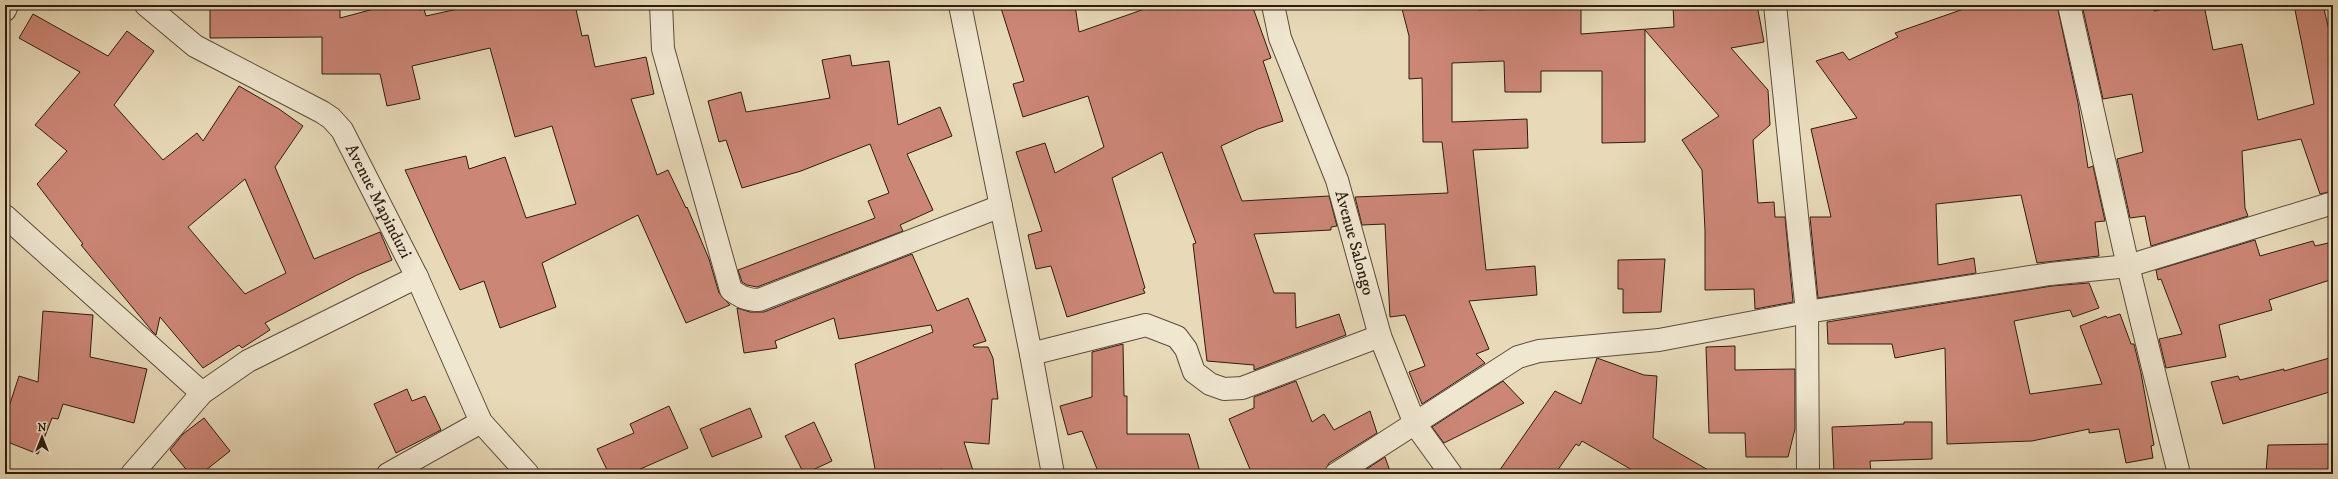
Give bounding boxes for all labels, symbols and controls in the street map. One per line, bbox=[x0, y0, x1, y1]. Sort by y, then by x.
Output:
street label: Avenue Mapinduzi bbox=[340, 140, 417, 262]
street label: Avenue Salongo bbox=[1329, 188, 1379, 298]
north arrow bbox=[22, 417, 62, 457]
text: N bbox=[37, 421, 47, 435]

